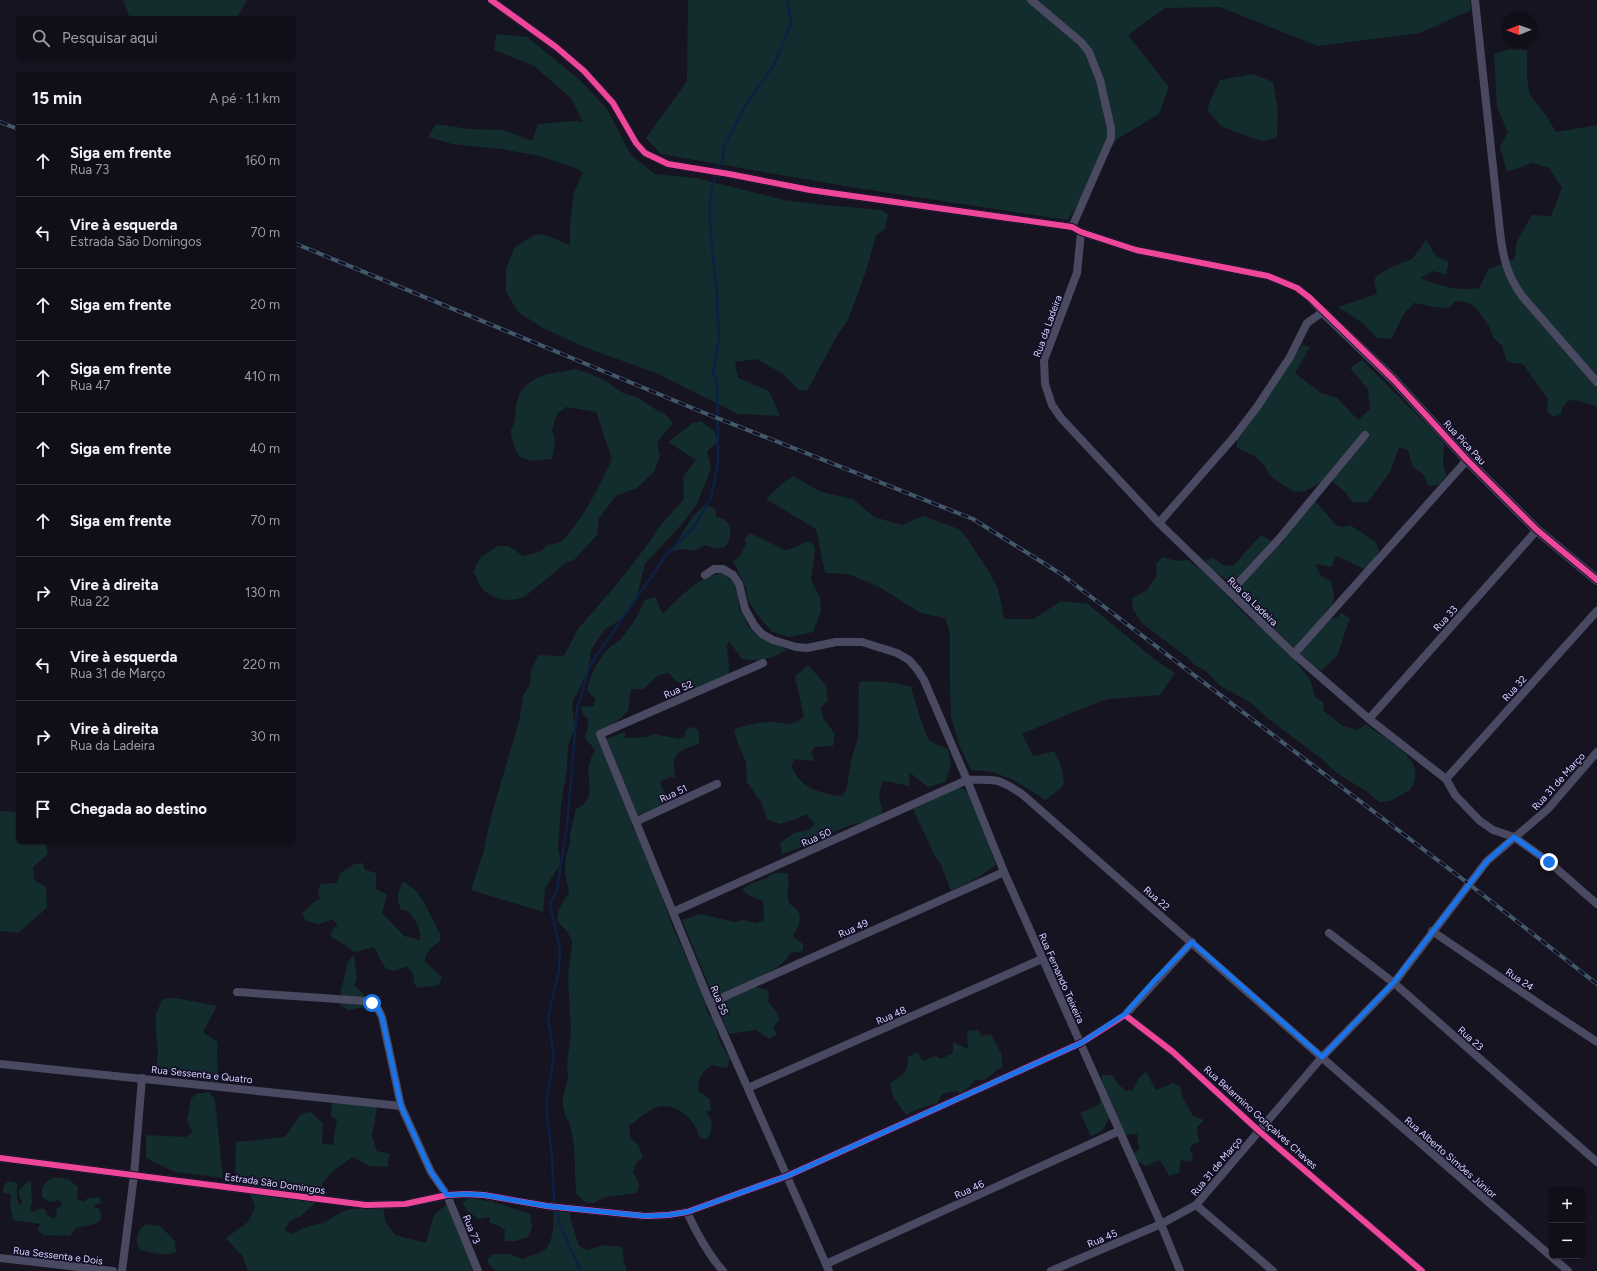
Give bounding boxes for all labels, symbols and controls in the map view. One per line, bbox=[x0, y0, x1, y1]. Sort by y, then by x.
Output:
north arrow bbox=[1501, 12, 1537, 48]
search box bbox=[16, 16, 296, 60]
icon: search bbox=[30, 27, 52, 49]
text: Pesquisar aqui bbox=[62, 29, 158, 47]
text: 15 min bbox=[32, 88, 82, 108]
text: A pé · 1.1 km bbox=[209, 91, 280, 106]
text: Siga em frente bbox=[70, 144, 171, 162]
icon: ahead bbox=[32, 150, 54, 172]
text: 160 m bbox=[245, 153, 280, 168]
text: Rua 73 bbox=[70, 162, 109, 177]
text: Vire à esquerda bbox=[70, 216, 177, 234]
icon: left bbox=[32, 222, 54, 244]
text: 70 m bbox=[250, 225, 280, 240]
text: Estrada São Domingos bbox=[70, 234, 202, 249]
street label: Rua da Ladeira bbox=[1030, 293, 1065, 359]
icon: ahead bbox=[32, 294, 54, 316]
text: Siga em frente bbox=[70, 296, 171, 314]
text: 20 m bbox=[250, 297, 280, 312]
text: Siga em frente bbox=[70, 360, 171, 378]
icon: ahead bbox=[32, 366, 54, 388]
text: 410 m bbox=[244, 369, 280, 384]
text: Rua 47 bbox=[70, 378, 110, 393]
street label: Rua Pica Pau bbox=[1440, 417, 1489, 468]
icon: ahead bbox=[32, 438, 54, 460]
text: Siga em frente bbox=[70, 440, 171, 458]
text: 40 m bbox=[249, 441, 280, 456]
icon: ahead bbox=[32, 510, 54, 532]
text: Siga em frente bbox=[70, 512, 171, 530]
text: 70 m bbox=[250, 513, 280, 528]
street label: Rua da Ladeira bbox=[1225, 574, 1281, 629]
text: Vire à direita bbox=[70, 576, 159, 594]
icon: right bbox=[32, 582, 54, 604]
text: 130 m bbox=[245, 585, 280, 600]
text: Rua 22 bbox=[70, 594, 110, 609]
street label: Rua 33 bbox=[1430, 603, 1460, 634]
text: Vire à esquerda bbox=[70, 648, 177, 666]
icon: left bbox=[32, 654, 54, 676]
text: 220 m bbox=[243, 657, 280, 672]
text: Rua 31 de Março bbox=[70, 666, 165, 681]
street label: Rua 32 bbox=[1499, 673, 1529, 704]
street label: Rua 52 bbox=[662, 677, 695, 701]
text: Vire à direita bbox=[70, 720, 159, 738]
icon: right bbox=[32, 726, 54, 748]
text: 30 m bbox=[250, 729, 280, 744]
text: Rua da Ladeira bbox=[70, 738, 155, 753]
street label: Rua 31 de Março bbox=[1529, 750, 1588, 813]
street label: Rua 51 bbox=[657, 781, 689, 806]
icon: arrive bbox=[32, 798, 54, 820]
text: Chegada ao destino bbox=[70, 800, 207, 818]
street label: Rua 50 bbox=[799, 825, 833, 850]
route end bbox=[1540, 853, 1558, 871]
street label: Rua 22 bbox=[1141, 883, 1172, 913]
street label: Rua 49 bbox=[836, 916, 870, 941]
street label: Rua Fernando Teixeira bbox=[1036, 931, 1087, 1025]
street label: Rua 24 bbox=[1503, 965, 1536, 994]
street label: Rua 55 bbox=[708, 983, 732, 1017]
route start bbox=[363, 994, 381, 1012]
street label: Rua 48 bbox=[874, 1003, 908, 1028]
street label: Rua 23 bbox=[1455, 1023, 1486, 1053]
street label: Rua Sessenta e Quatro bbox=[151, 1063, 254, 1086]
street label: Rua Belarmino Gonçalves Chaves bbox=[1201, 1063, 1321, 1172]
street label: Rua Alberto Simões Júnior bbox=[1402, 1114, 1500, 1201]
street label: Rua 31 de Março bbox=[1188, 1134, 1245, 1199]
street label: Estrada São Domingos bbox=[224, 1170, 326, 1197]
street label: Rua 46 bbox=[952, 1177, 986, 1202]
map controls bbox=[1549, 1187, 1585, 1259]
button: + bbox=[1549, 1187, 1585, 1223]
street label: Rua 73 bbox=[460, 1213, 483, 1246]
button: − bbox=[1549, 1223, 1585, 1259]
street label: Rua 45 bbox=[1085, 1226, 1119, 1251]
street label: Rua Sessenta e Dois bbox=[12, 1244, 104, 1267]

